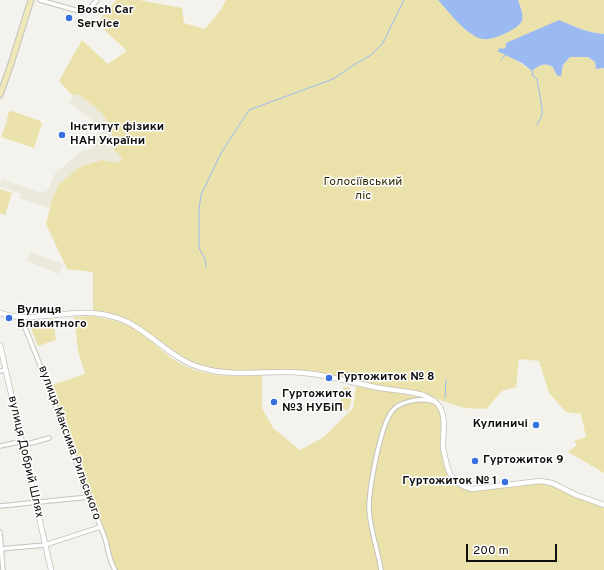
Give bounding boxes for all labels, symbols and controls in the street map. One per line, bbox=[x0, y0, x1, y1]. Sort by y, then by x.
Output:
place label: Bosch Car Service bbox=[77, 4, 134, 32]
marker: Bosch Car Service bbox=[64, 13, 74, 23]
place label: Інститут фізики НАН України bbox=[70, 121, 164, 149]
marker: Інститут фізики НАН України bbox=[57, 130, 67, 140]
park label: Голосіївський ліс bbox=[324, 176, 402, 204]
place label: Вулиця Блакитного bbox=[17, 304, 87, 332]
marker: Вулиця Блакитного bbox=[4, 313, 14, 323]
street label: вулиця Максима Рильського bbox=[34, 364, 104, 522]
place label: Гуртожиток № 8 bbox=[337, 371, 435, 385]
marker: Гуртожиток № 8 bbox=[324, 373, 334, 383]
place label: Гуртожиток №3 НУБіП bbox=[282, 388, 352, 416]
street label: вулиця Добрий Шлях bbox=[4, 395, 46, 519]
marker: Гуртожиток №3 НУБіП bbox=[269, 397, 279, 407]
place label: Кулиничі bbox=[473, 418, 528, 432]
marker: Кулиничі bbox=[531, 420, 541, 430]
place label: Гуртожиток 9 bbox=[483, 454, 564, 468]
marker: Гуртожиток 9 bbox=[470, 456, 480, 466]
place label: Гуртожиток № 1 bbox=[402, 475, 497, 489]
marker: Гуртожиток № 1 bbox=[500, 477, 510, 487]
scale bar bbox=[468, 536, 559, 562]
text: 200 m bbox=[473, 543, 509, 559]

